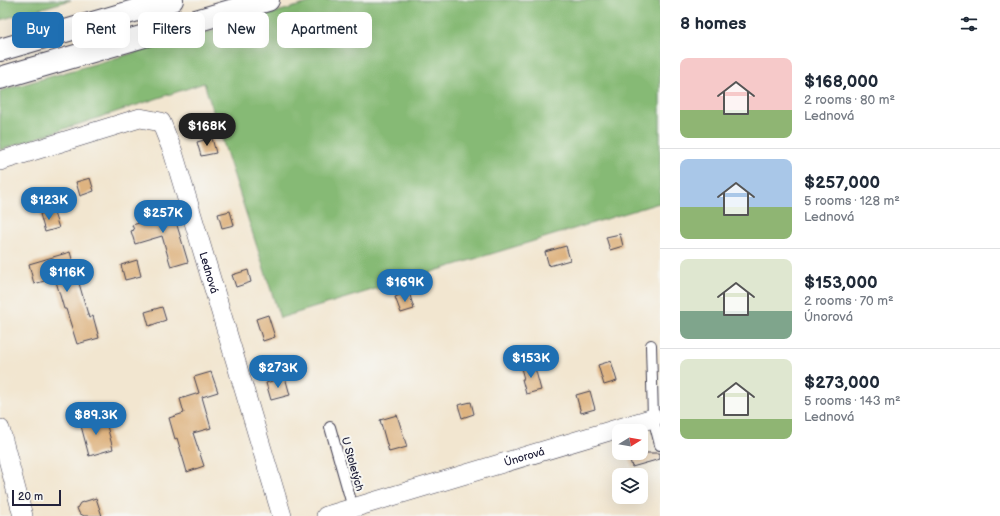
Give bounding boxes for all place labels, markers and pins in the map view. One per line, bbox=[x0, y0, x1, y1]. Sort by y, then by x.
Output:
pin: $168K bbox=[179, 113, 235, 147]
pin: $123K bbox=[21, 187, 77, 221]
pin: $257K bbox=[135, 200, 191, 234]
pin: $116K bbox=[39, 259, 95, 293]
pin: $169K bbox=[377, 269, 433, 303]
pin: $153K bbox=[503, 345, 559, 379]
pin: $273K bbox=[250, 355, 306, 389]
pin: $89.3K bbox=[63, 402, 129, 436]

